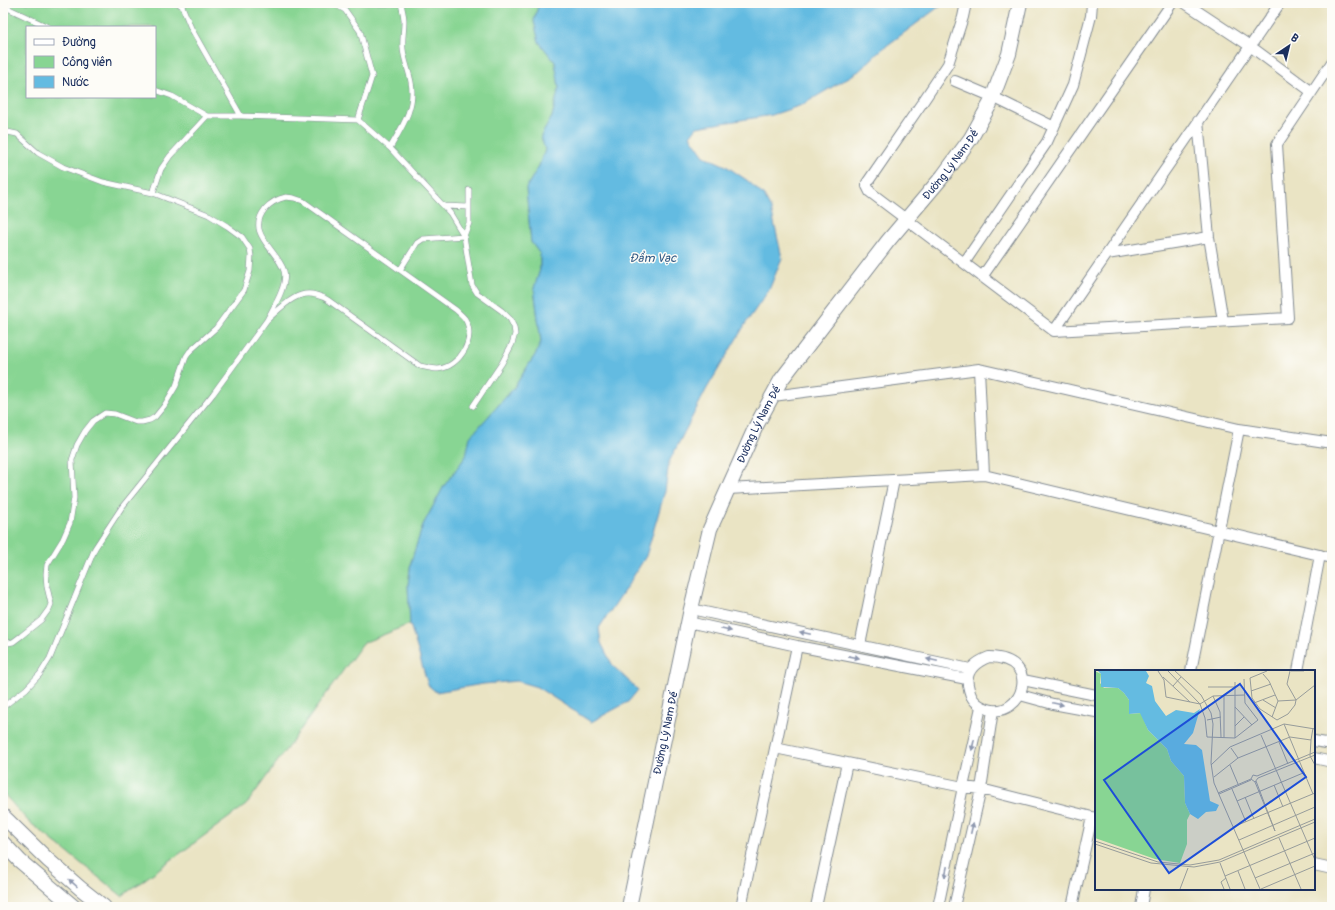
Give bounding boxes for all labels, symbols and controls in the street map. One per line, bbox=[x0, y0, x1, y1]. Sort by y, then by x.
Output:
legend bbox=[26, 26, 156, 98]
north arrow bbox=[1269, 26, 1309, 66]
text: B bbox=[1288, 31, 1301, 45]
text: Đường bbox=[62, 35, 96, 50]
text: Công viên bbox=[62, 55, 112, 70]
text: Nước bbox=[62, 75, 89, 90]
street label: Đường Lý Nam Đế bbox=[920, 127, 982, 202]
water label: Đầm Vạc bbox=[630, 250, 677, 266]
street label: Đường Lý Nam Đế bbox=[734, 383, 784, 465]
one-way arrow bbox=[720, 628, 732, 634]
one-way arrow bbox=[799, 629, 811, 635]
one-way arrow bbox=[847, 654, 860, 660]
one-way arrow bbox=[926, 657, 938, 663]
inset map bbox=[1095, 670, 1315, 890]
street label: Đường Lý Nam Đế bbox=[651, 690, 681, 776]
one-way arrow bbox=[1052, 702, 1064, 708]
one-way arrow bbox=[969, 739, 975, 751]
one-way arrow bbox=[969, 822, 975, 834]
one-way arrow bbox=[942, 866, 948, 878]
one-way arrow bbox=[68, 878, 79, 887]

